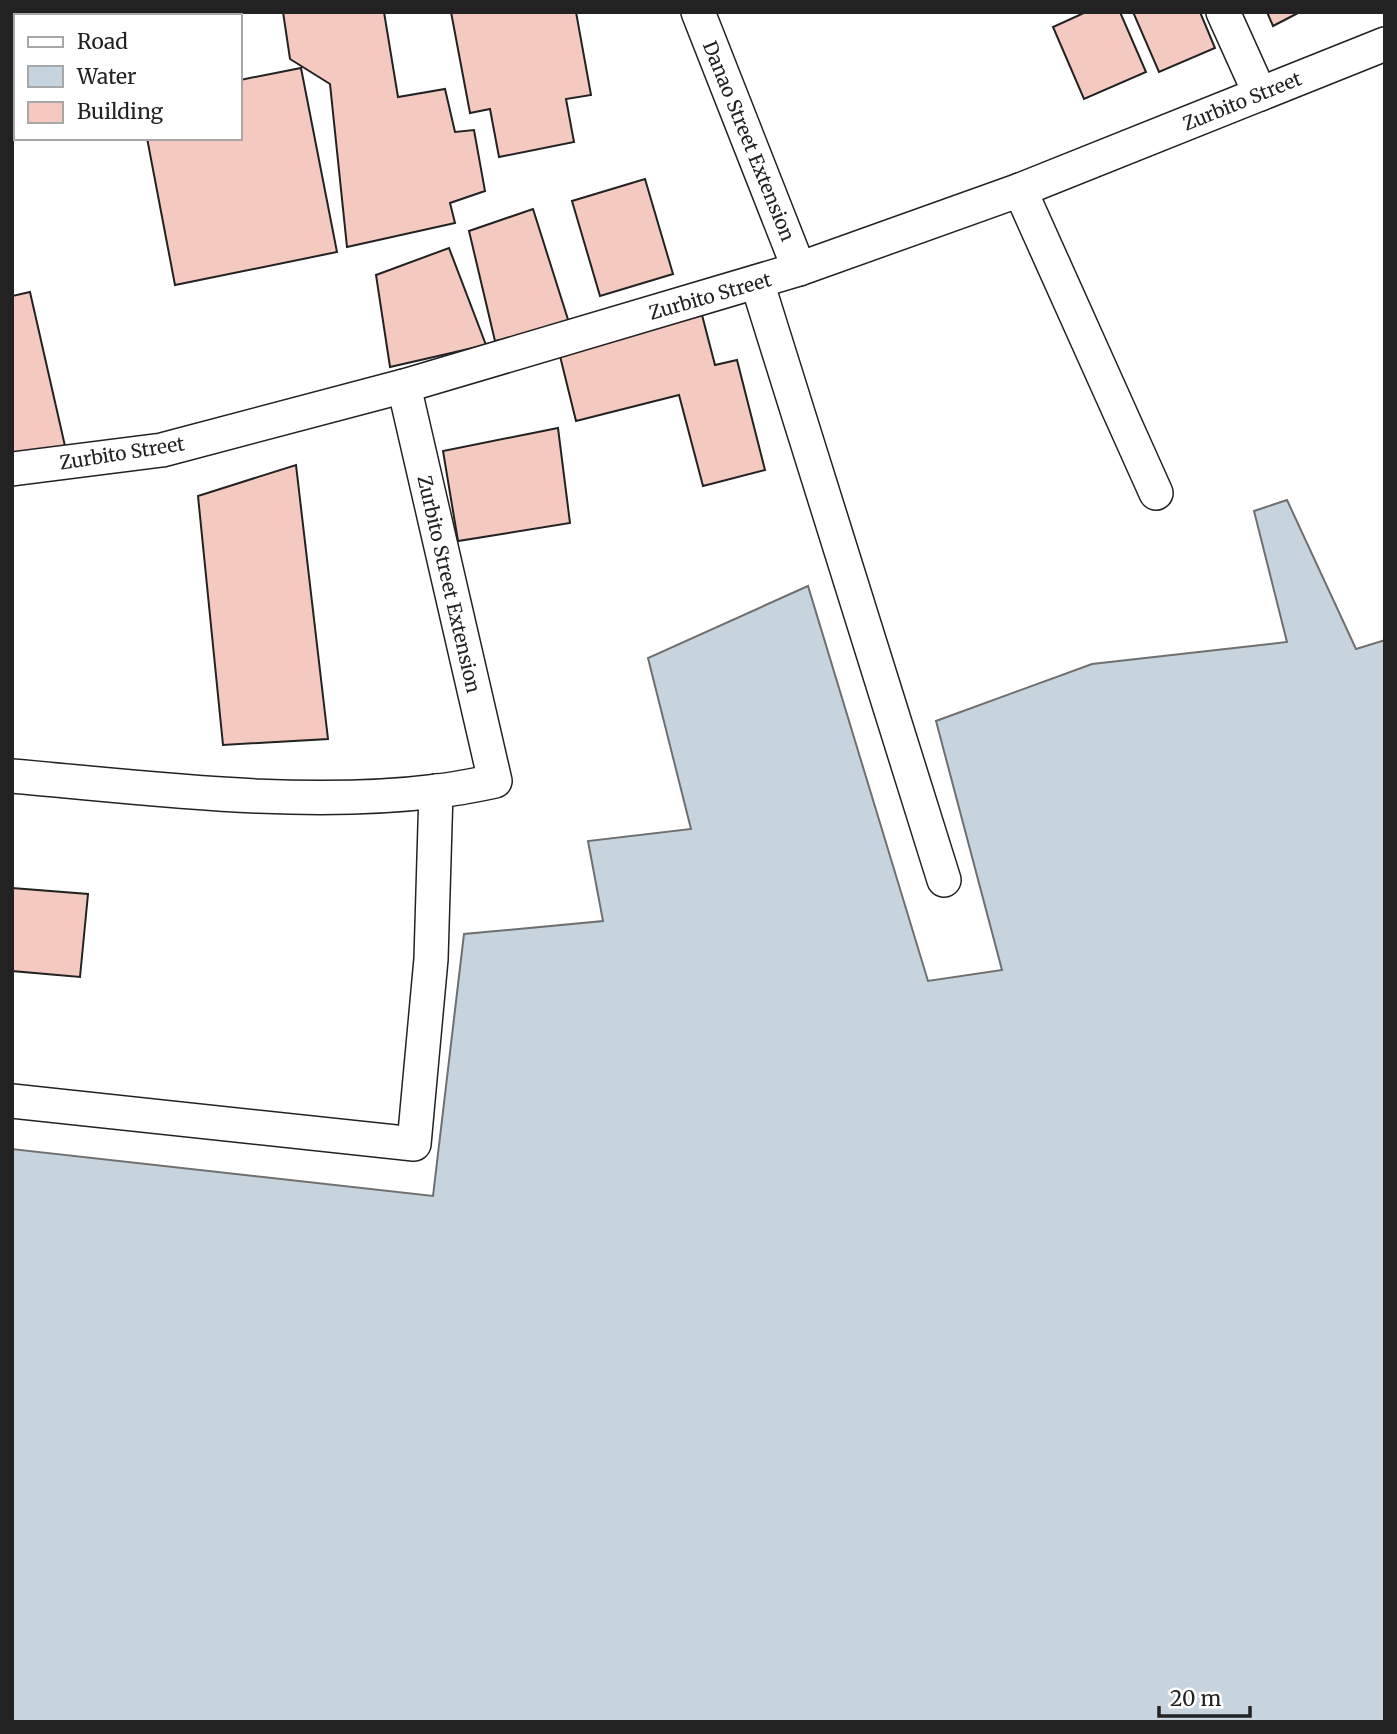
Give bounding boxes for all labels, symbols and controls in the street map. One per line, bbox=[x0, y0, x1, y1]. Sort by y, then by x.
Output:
legend bbox=[14, 14, 242, 140]
text: Road bbox=[77, 28, 128, 55]
street label: Danao Street Extension bbox=[698, 37, 800, 245]
text: Water bbox=[76, 63, 136, 90]
street label: Zurbito Street bbox=[1179, 66, 1305, 136]
text: Building bbox=[77, 98, 164, 125]
street label: Zurbito Street bbox=[646, 267, 774, 325]
street label: Zurbito Street bbox=[58, 431, 187, 475]
street label: Zurbito Street Extension bbox=[412, 473, 486, 696]
scale bar bbox=[1159, 1674, 1250, 1718]
text: 20 m bbox=[1170, 1685, 1222, 1712]

